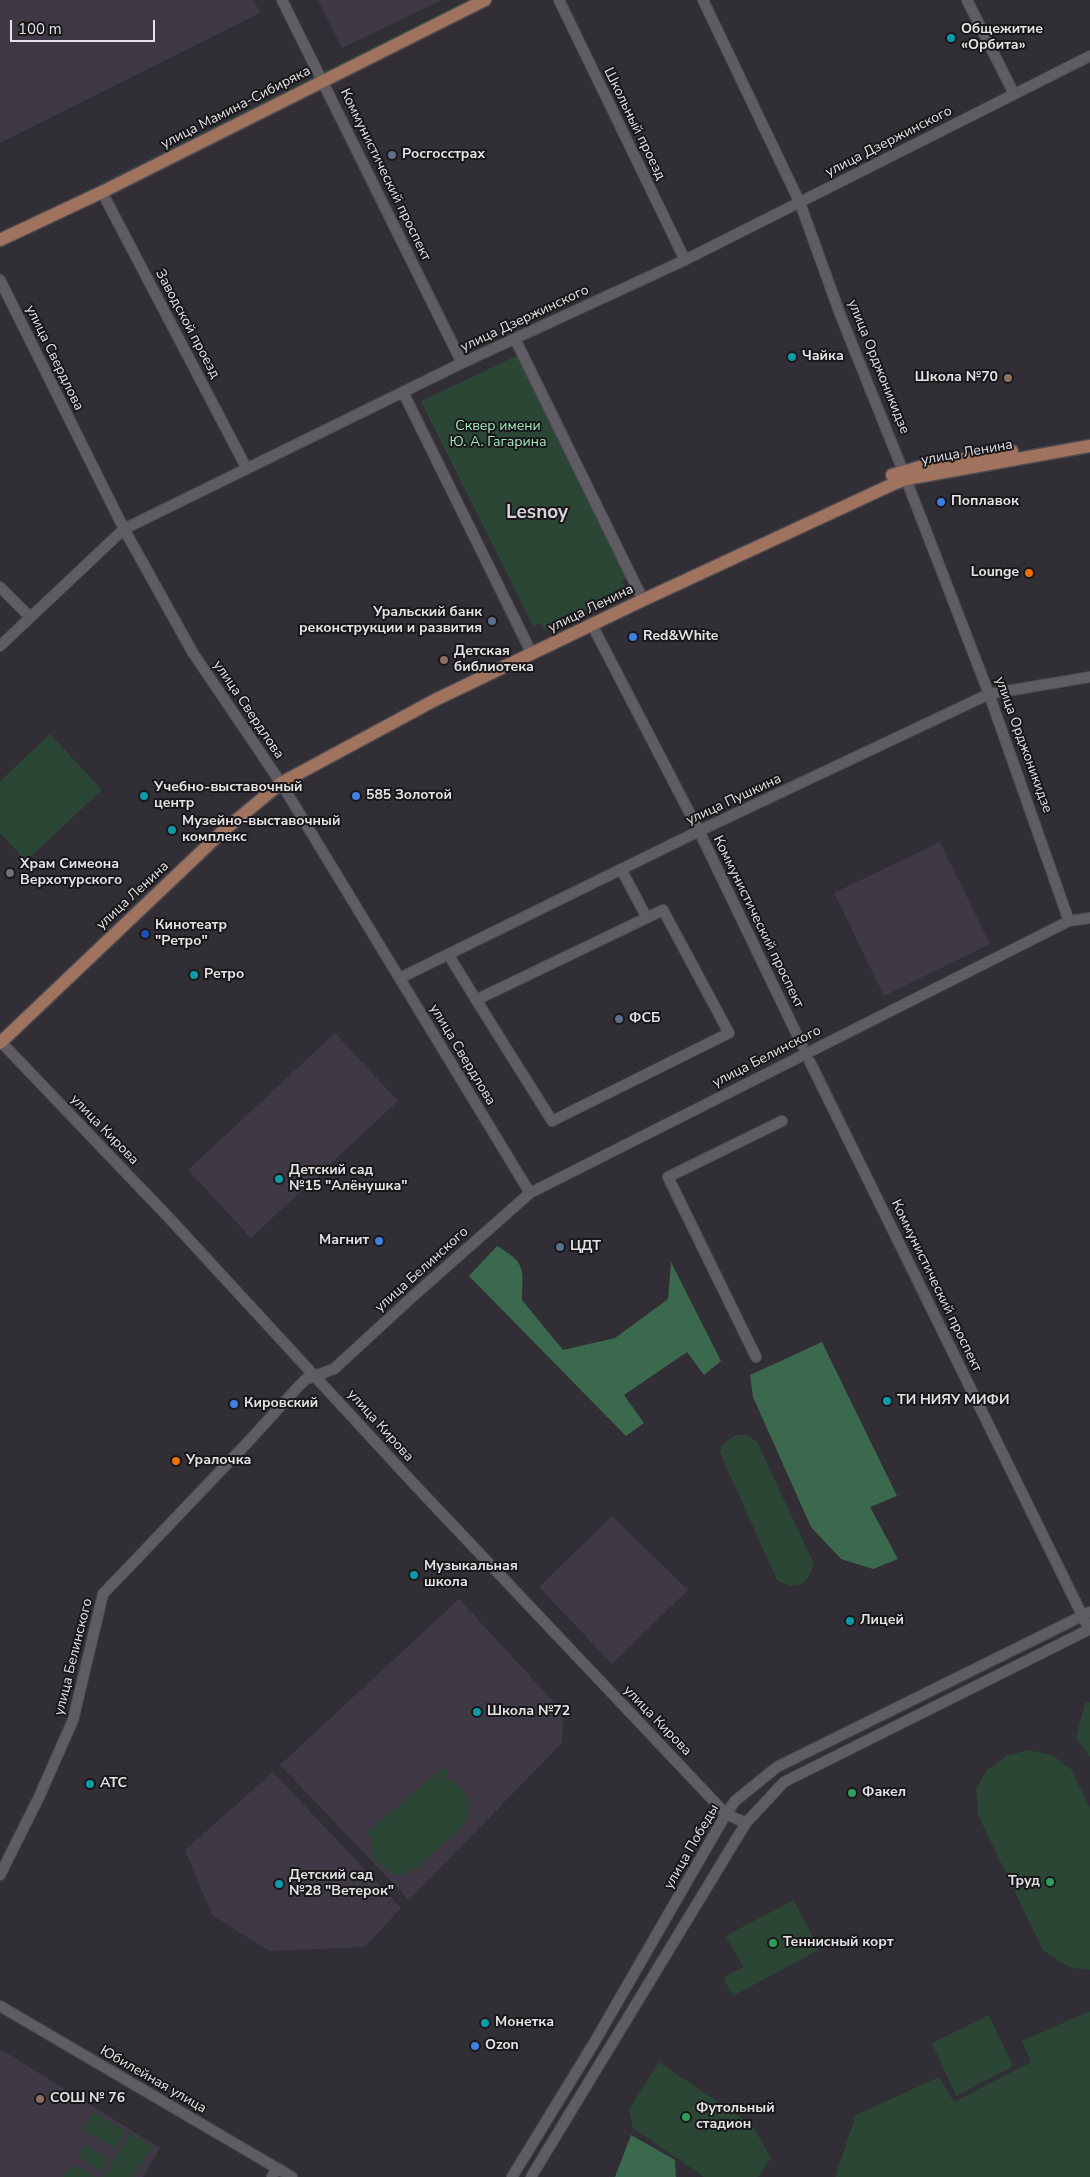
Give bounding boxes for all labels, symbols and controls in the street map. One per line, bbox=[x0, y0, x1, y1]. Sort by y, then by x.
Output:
scale bar bbox=[12, 10, 158, 42]
text: 100 m bbox=[18, 19, 62, 39]
place label: Общежитие «Орбита» bbox=[961, 22, 1043, 54]
marker: Общежитие «Орбита» bbox=[945, 32, 957, 44]
street label: улица Мамина-Сибиряка bbox=[158, 63, 314, 153]
street label: Школьный проезд bbox=[599, 65, 669, 183]
street label: Коммунистический проспект bbox=[336, 86, 434, 264]
street label: улица Дзержинского bbox=[823, 103, 955, 181]
place label: Росгосстрах bbox=[402, 147, 485, 163]
marker: Росгосстрах bbox=[386, 149, 398, 161]
street label: Заводской проезд bbox=[151, 266, 223, 382]
street label: улица Дзержинского bbox=[458, 282, 592, 356]
street label: улица Орджоникидзе bbox=[843, 297, 913, 437]
street label: улица Свердлова bbox=[21, 303, 87, 413]
place label: Чайка bbox=[802, 349, 844, 365]
marker: Чайка bbox=[786, 351, 798, 363]
place label: Школа №70 bbox=[915, 370, 998, 386]
marker: Школа №70 bbox=[1002, 372, 1014, 384]
park label: Сквер имени Ю. А. Гагарина bbox=[450, 419, 546, 452]
street label: улица Ленина bbox=[920, 437, 1014, 469]
place label: Поплавок bbox=[951, 494, 1019, 510]
marker: Поплавок bbox=[935, 496, 947, 508]
district label: Lesnoy bbox=[506, 502, 568, 524]
place label: Lounge bbox=[971, 565, 1019, 581]
marker: Lounge bbox=[1023, 567, 1035, 579]
street label: улица Ленина bbox=[546, 581, 636, 637]
place label: Уральский банк реконструкции и развития bbox=[299, 605, 482, 638]
marker: Уральский банк реконструкции и развития bbox=[486, 615, 498, 627]
place label: Red&White bbox=[643, 629, 718, 645]
marker: Red&White bbox=[627, 631, 639, 643]
place label: Детская библиотека bbox=[454, 644, 534, 676]
marker: Детская библиотека bbox=[438, 654, 450, 666]
street label: улица Свердлова bbox=[209, 658, 287, 762]
street label: улица Орджоникидзе bbox=[991, 675, 1055, 815]
street label: улица Пушкина bbox=[684, 771, 784, 829]
place label: Учебно-выставочный центр bbox=[154, 780, 303, 812]
place label: 585 Золотой bbox=[366, 788, 452, 804]
marker: Учебно-выставочный центр bbox=[138, 790, 150, 802]
marker: 585 Золотой bbox=[350, 790, 362, 802]
place label: Музейно-выставочный комплекс bbox=[182, 814, 340, 846]
marker: Музейно-выставочный комплекс bbox=[166, 824, 178, 836]
street label: Коммунистический проспект bbox=[709, 833, 807, 1011]
place label: Храм Симеона Верхотурского bbox=[20, 857, 122, 890]
street label: улица Ленина bbox=[93, 858, 173, 934]
marker: Храм Симеона Верхотурского bbox=[4, 867, 16, 879]
place label: Кинотеатр "Ретро" bbox=[155, 918, 227, 950]
marker: Кинотеатр "Ретро" bbox=[139, 928, 151, 940]
place label: Ретро bbox=[204, 967, 244, 983]
marker: Ретро bbox=[188, 969, 200, 981]
street label: улица Свердлова bbox=[425, 1001, 499, 1109]
place label: ФСБ bbox=[629, 1011, 660, 1027]
marker: ФСБ bbox=[613, 1013, 625, 1025]
street label: улица Белинского bbox=[710, 1022, 824, 1092]
street label: улица Кирова bbox=[66, 1091, 142, 1169]
place label: Детский сад №15 "Алёнушка" bbox=[289, 1163, 407, 1196]
marker: Детский сад №15 "Алёнушка" bbox=[273, 1173, 285, 1185]
street label: Коммунистический проспект bbox=[887, 1197, 985, 1375]
street label: улица Белинского bbox=[372, 1224, 472, 1316]
place label: Магнит bbox=[319, 1233, 369, 1249]
marker: Магнит bbox=[373, 1235, 385, 1247]
place label: ЦДТ bbox=[570, 1239, 601, 1255]
marker: ЦДТ bbox=[554, 1241, 566, 1253]
street label: улица Кирова bbox=[343, 1386, 417, 1466]
place label: ТИ НИЯУ МИФИ bbox=[897, 1393, 1009, 1409]
marker: ТИ НИЯУ МИФИ bbox=[881, 1395, 893, 1407]
place label: Кировский bbox=[244, 1396, 318, 1412]
marker: Кировский bbox=[228, 1398, 240, 1410]
place label: Уралочка bbox=[186, 1453, 251, 1469]
marker: Уралочка bbox=[170, 1455, 182, 1467]
place label: Музыкальная школа bbox=[424, 1559, 518, 1591]
marker: Музыкальная школа bbox=[408, 1569, 420, 1581]
street label: улица Белинского bbox=[51, 1597, 97, 1717]
place label: Лицей bbox=[860, 1613, 904, 1629]
marker: Лицей bbox=[844, 1615, 856, 1627]
street label: улица Кирова bbox=[619, 1682, 695, 1760]
place label: Школа №72 bbox=[487, 1704, 570, 1720]
marker: Школа №72 bbox=[471, 1706, 483, 1718]
place label: АТС bbox=[100, 1776, 127, 1792]
marker: АТС bbox=[84, 1778, 96, 1790]
place label: Факел bbox=[862, 1785, 906, 1801]
marker: Факел bbox=[846, 1787, 858, 1799]
street label: улица Победы bbox=[661, 1802, 723, 1892]
place label: Детский сад №28 "Ветерок" bbox=[289, 1868, 394, 1900]
place label: Труд bbox=[1008, 1874, 1040, 1890]
marker: Труд bbox=[1044, 1876, 1056, 1888]
marker: Детский сад №28 "Ветерок" bbox=[273, 1878, 285, 1890]
place label: Теннисный корт bbox=[783, 1935, 894, 1951]
marker: Теннисный корт bbox=[767, 1937, 779, 1949]
place label: Монетка bbox=[495, 2015, 554, 2031]
marker: Монетка bbox=[479, 2017, 491, 2029]
place label: Ozon bbox=[485, 2038, 519, 2054]
marker: Ozon bbox=[469, 2040, 481, 2052]
street label: Юбилейная улица bbox=[97, 2043, 209, 2117]
place label: СОШ № 76 bbox=[50, 2091, 125, 2107]
marker: СОШ № 76 bbox=[34, 2093, 46, 2105]
place label: Футольный стадион bbox=[696, 2101, 775, 2134]
marker: Футольный стадион bbox=[680, 2111, 692, 2123]

